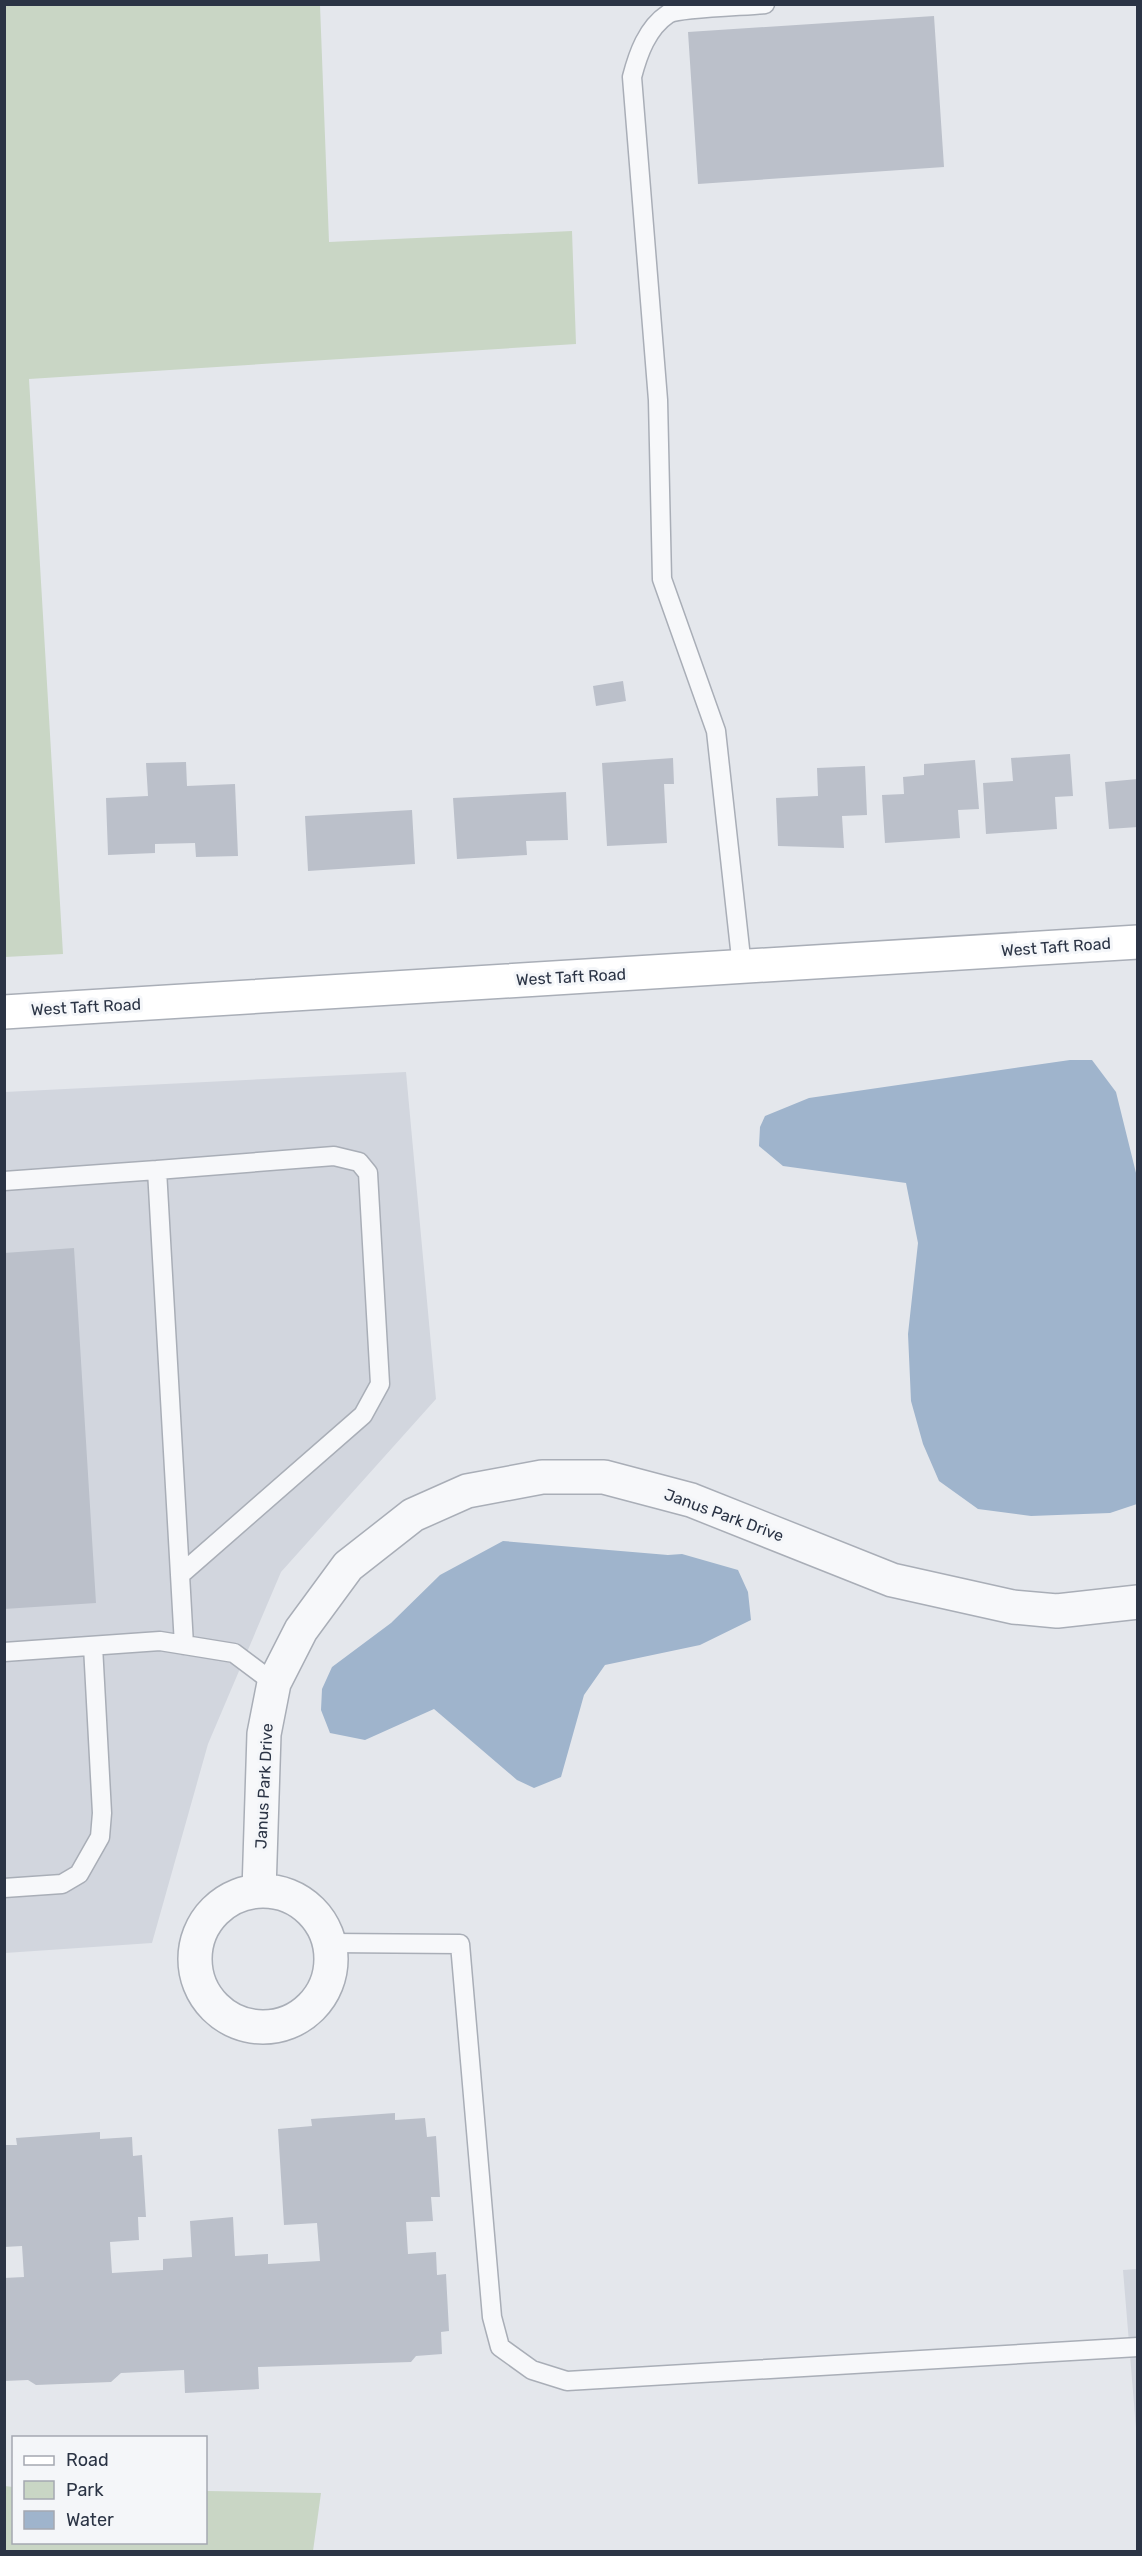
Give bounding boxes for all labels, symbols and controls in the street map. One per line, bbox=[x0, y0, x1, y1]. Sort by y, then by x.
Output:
street label: West Taft Road bbox=[1000, 934, 1112, 960]
street label: West Taft Road bbox=[515, 965, 627, 989]
street label: West Taft Road bbox=[30, 995, 142, 1019]
street label: Janus Park Drive bbox=[662, 1485, 786, 1545]
street label: Janus Park Drive bbox=[251, 1723, 277, 1849]
legend bbox=[12, 2436, 207, 2544]
text: Road bbox=[66, 2449, 109, 2471]
text: Park bbox=[66, 2479, 104, 2501]
text: Water bbox=[66, 2509, 114, 2531]

